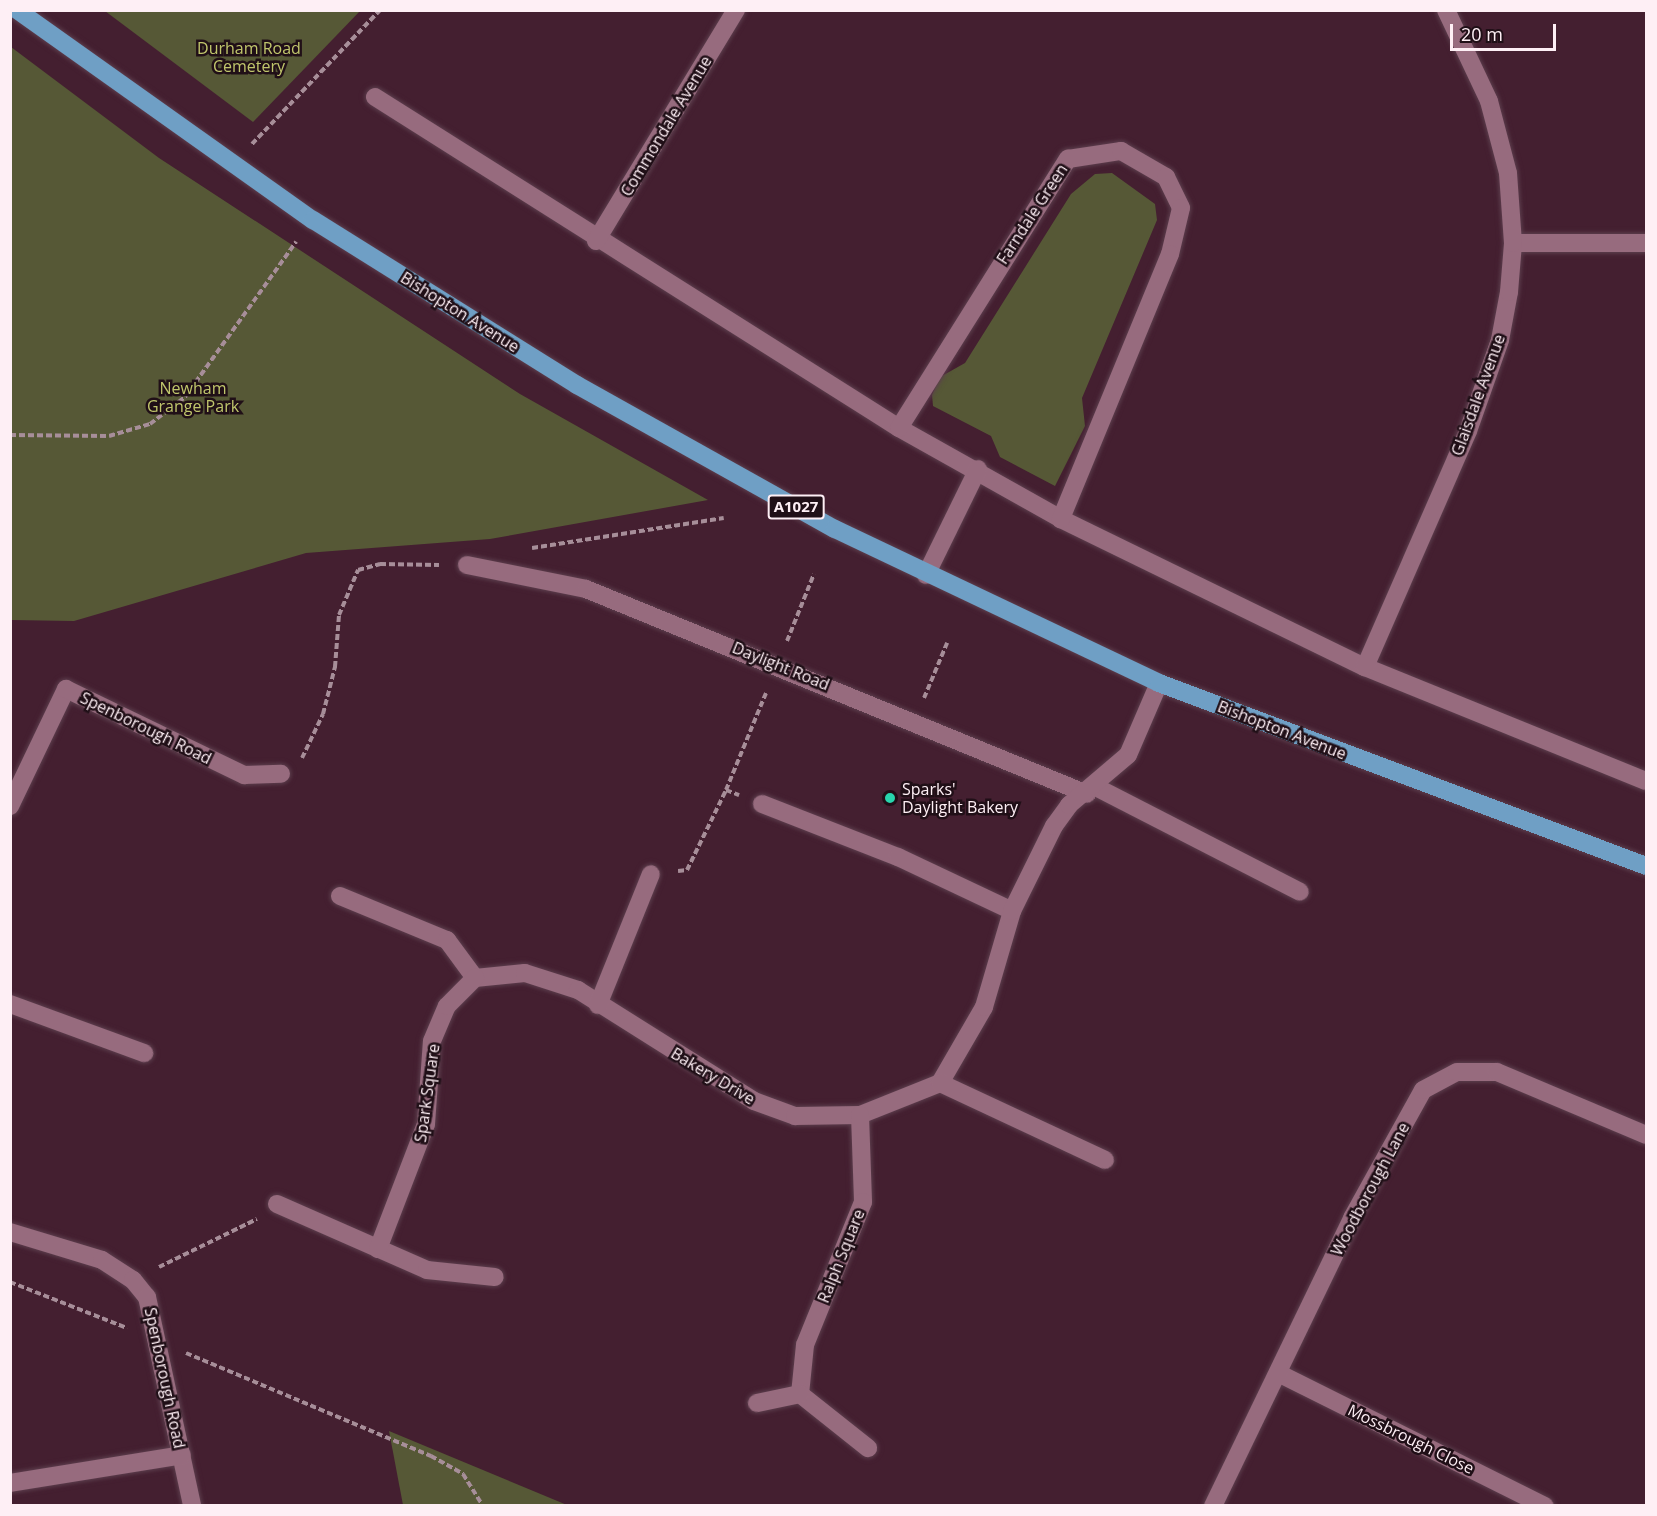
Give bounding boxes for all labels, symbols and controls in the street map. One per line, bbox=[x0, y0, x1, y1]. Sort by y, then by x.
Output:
scale bar bbox=[1453, 12, 1560, 50]
text: 20 m bbox=[1461, 22, 1503, 46]
park label: Durham Road Cemetery bbox=[197, 38, 301, 76]
street label: Commondale Avenue bbox=[616, 52, 716, 200]
street label: Farndale Green bbox=[993, 160, 1071, 268]
street label: Bishopton Avenue bbox=[397, 268, 523, 356]
street label: Glaisdale Avenue bbox=[1447, 332, 1509, 458]
park label: Newham Grange Park bbox=[147, 378, 239, 416]
road number: A1027 bbox=[768, 495, 824, 519]
street label: Daylight Road bbox=[730, 638, 832, 694]
street label: Spenborough Road bbox=[77, 688, 215, 768]
street label: Bishopton Avenue bbox=[1215, 697, 1349, 763]
place label: Sparks' Daylight Bakery bbox=[902, 779, 1018, 817]
marker: Sparks' Daylight Bakery bbox=[883, 791, 897, 805]
street label: Spark Square bbox=[411, 1042, 443, 1144]
street label: Bakery Drive bbox=[668, 1043, 758, 1109]
street label: Woodborough Lane bbox=[1327, 1119, 1413, 1259]
street label: Ralph Square bbox=[813, 1206, 869, 1306]
street label: Spenborough Road bbox=[141, 1306, 189, 1450]
street label: Mossbrough Close bbox=[1345, 1400, 1477, 1478]

